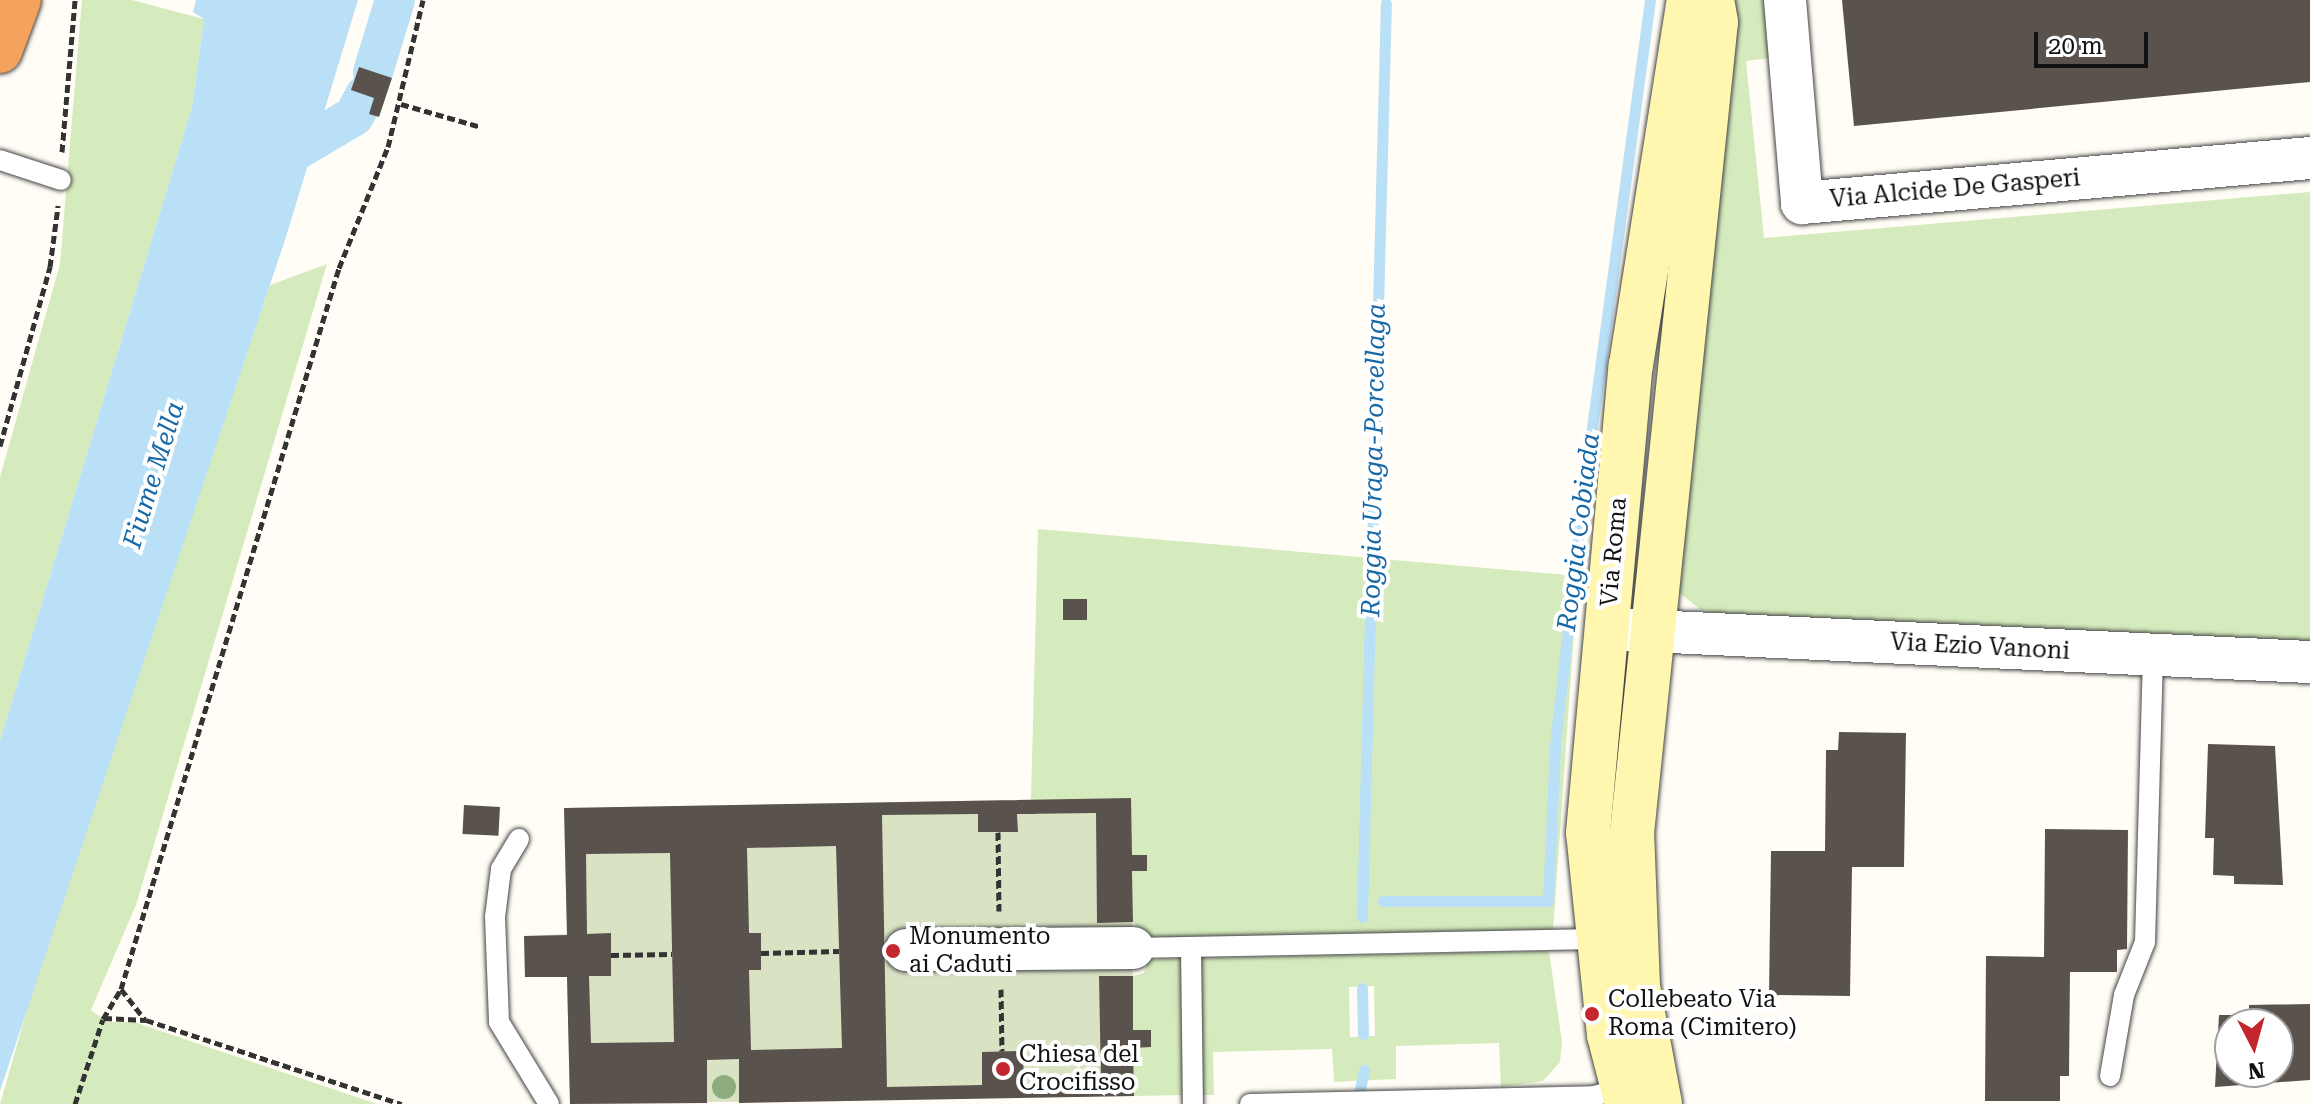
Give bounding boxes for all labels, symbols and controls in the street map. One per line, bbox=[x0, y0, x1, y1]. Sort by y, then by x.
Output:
scale bar bbox=[2038, 16, 2152, 66]
text: 20 m bbox=[2048, 32, 2103, 60]
street label: Via Alcide De Gasperi bbox=[1829, 164, 2081, 214]
water label: Roggia Uraga-Porcellaga bbox=[1356, 303, 1392, 617]
water label: Fiume Mella bbox=[117, 398, 191, 552]
water label: Roggia Cobiada bbox=[1551, 431, 1607, 633]
street label: Via Roma bbox=[1595, 496, 1633, 608]
street label: Via Ezio Vanoni bbox=[1889, 628, 2071, 666]
place label: Monumento ai Caduti bbox=[909, 923, 1051, 979]
marker: Monumento ai Caduti bbox=[884, 942, 902, 960]
place label: Collebeato Via Roma (Cimitero) bbox=[1608, 986, 1797, 1042]
marker: Collebeato Via Roma (Cimitero) bbox=[1583, 1005, 1601, 1023]
north arrow bbox=[2214, 1008, 2294, 1088]
place label: Chiesa del Crocifisso bbox=[1019, 1041, 1139, 1097]
text: N bbox=[2247, 1057, 2266, 1084]
marker: Chiesa del Crocifisso bbox=[994, 1060, 1012, 1078]

